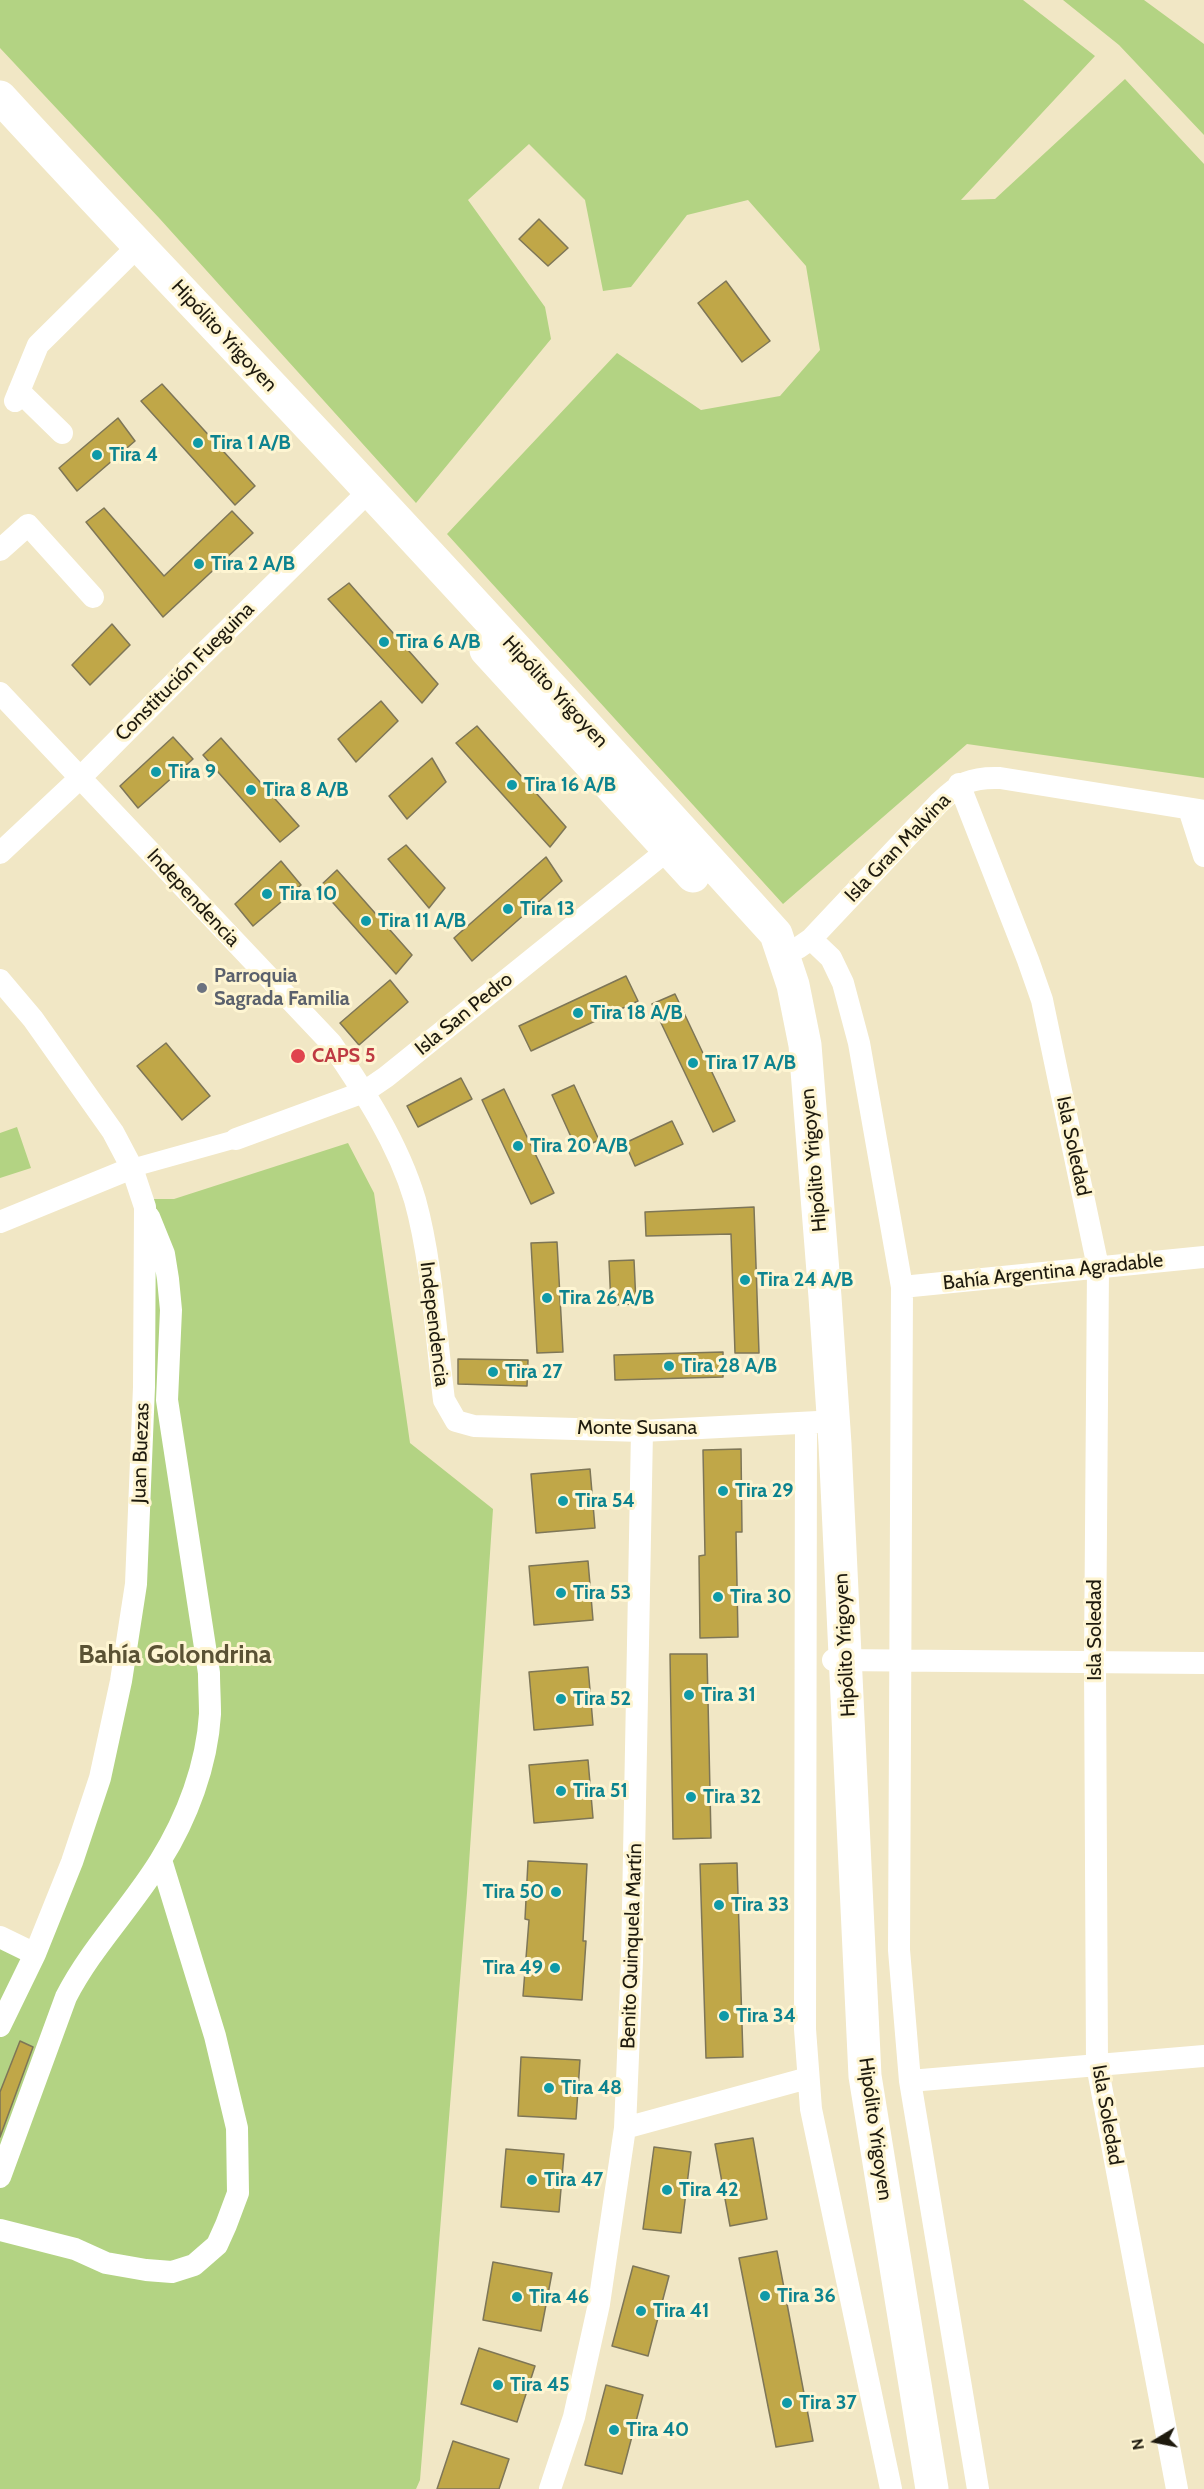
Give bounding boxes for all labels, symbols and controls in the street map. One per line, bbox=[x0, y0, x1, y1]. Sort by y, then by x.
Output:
street label: Hipólito Yrigoyen bbox=[166, 275, 282, 397]
place label: Tira 1 A/B bbox=[210, 431, 291, 455]
marker: Tira 1 A/B bbox=[191, 436, 205, 450]
place label: Tira 4 bbox=[109, 443, 158, 467]
marker: Tira 4 bbox=[90, 448, 104, 462]
place label: Tira 2 A/B bbox=[211, 552, 295, 576]
marker: Tira 2 A/B bbox=[192, 557, 206, 571]
street label: Constitución Fueguina bbox=[111, 598, 259, 746]
place label: Tira 6 A/B bbox=[396, 630, 481, 654]
street label: Hipólito Yrigoyen bbox=[497, 631, 613, 753]
marker: Tira 6 A/B bbox=[377, 635, 391, 649]
place label: Tira 9 bbox=[168, 760, 216, 784]
marker: Tira 9 bbox=[149, 765, 163, 779]
place label: Tira 16 A/B bbox=[524, 773, 616, 797]
place label: Tira 8 A/B bbox=[263, 778, 348, 802]
marker: Tira 16 A/B bbox=[505, 778, 519, 792]
marker: Tira 8 A/B bbox=[244, 783, 258, 797]
street label: Isla Gran Malvina bbox=[840, 789, 956, 907]
street label: Independencia bbox=[141, 844, 245, 952]
place label: Tira 10 bbox=[279, 882, 337, 906]
marker: Tira 10 bbox=[260, 887, 274, 901]
place label: Tira 13 bbox=[520, 897, 575, 921]
marker: Tira 13 bbox=[501, 902, 515, 916]
place label: Tira 11 A/B bbox=[378, 909, 466, 933]
marker: Tira 11 A/B bbox=[359, 914, 373, 928]
place label: Parroquia Sagrada Familia bbox=[214, 964, 350, 1011]
street label: Isla San Pedro bbox=[410, 967, 518, 1061]
marker: Parroquia Sagrada Familia bbox=[195, 981, 209, 995]
place label: Tira 18 A/B bbox=[590, 1001, 683, 1025]
marker: Tira 18 A/B bbox=[571, 1006, 585, 1020]
place label: CAPS 5 bbox=[312, 1044, 375, 1068]
marker: CAPS 5 bbox=[289, 1047, 307, 1065]
place label: Tira 17 A/B bbox=[705, 1051, 796, 1075]
marker: Tira 17 A/B bbox=[686, 1056, 700, 1070]
street label: Hipólito Yrigoyen bbox=[796, 1087, 832, 1233]
street label: Isla Soledad bbox=[1051, 1094, 1095, 1198]
place label: Tira 20 A/B bbox=[530, 1134, 628, 1158]
marker: Tira 20 A/B bbox=[511, 1139, 525, 1153]
street label: Bahía Argentina Agradable bbox=[942, 1249, 1164, 1295]
street label: Independencia bbox=[414, 1260, 454, 1388]
place label: Tira 24 A/B bbox=[757, 1268, 853, 1292]
marker: Tira 24 A/B bbox=[738, 1273, 752, 1287]
place label: Tira 26 A/B bbox=[559, 1286, 654, 1310]
marker: Tira 26 A/B bbox=[540, 1291, 554, 1305]
place label: Tira 28 A/B bbox=[681, 1354, 777, 1378]
marker: Tira 28 A/B bbox=[662, 1359, 676, 1373]
place label: Tira 27 bbox=[505, 1360, 562, 1384]
marker: Tira 27 bbox=[486, 1365, 500, 1379]
street label: Juan Buezas bbox=[127, 1402, 155, 1504]
street label: Monte Susana bbox=[577, 1416, 697, 1440]
place label: Tira 29 bbox=[735, 1479, 793, 1503]
marker: Tira 29 bbox=[716, 1484, 730, 1498]
place label: Tira 54 bbox=[575, 1489, 635, 1513]
marker: Tira 54 bbox=[556, 1494, 570, 1508]
street label: Hipólito Yrigoyen bbox=[829, 1572, 861, 1718]
street label: Isla Soledad bbox=[1083, 1579, 1107, 1681]
place label: Tira 53 bbox=[573, 1581, 631, 1605]
place label: Tira 30 bbox=[730, 1585, 792, 1609]
marker: Tira 53 bbox=[554, 1586, 568, 1600]
marker: Tira 30 bbox=[711, 1590, 725, 1604]
district label: Bahía Golondrina bbox=[78, 1639, 272, 1671]
place label: Tira 31 bbox=[701, 1683, 756, 1707]
place label: Tira 52 bbox=[573, 1687, 631, 1711]
marker: Tira 31 bbox=[682, 1688, 696, 1702]
marker: Tira 52 bbox=[554, 1692, 568, 1706]
place label: Tira 51 bbox=[573, 1779, 628, 1803]
marker: Tira 51 bbox=[554, 1784, 568, 1798]
place label: Tira 32 bbox=[703, 1785, 761, 1809]
marker: Tira 32 bbox=[684, 1790, 698, 1804]
street label: Benito Quinquela Martín bbox=[616, 1843, 648, 2049]
place label: Tira 50 bbox=[482, 1880, 544, 1904]
marker: Tira 50 bbox=[549, 1885, 563, 1899]
place label: Tira 33 bbox=[731, 1893, 789, 1917]
marker: Tira 33 bbox=[712, 1898, 726, 1912]
place label: Tira 49 bbox=[483, 1956, 543, 1980]
marker: Tira 49 bbox=[548, 1961, 562, 1975]
place label: Tira 34 bbox=[736, 2004, 796, 2028]
marker: Tira 34 bbox=[717, 2009, 731, 2023]
street label: Hipólito Yrigoyen bbox=[853, 2056, 897, 2202]
street label: Isla Soledad bbox=[1086, 2063, 1128, 2167]
place label: Tira 48 bbox=[561, 2076, 622, 2100]
marker: Tira 48 bbox=[542, 2081, 556, 2095]
place label: Tira 47 bbox=[544, 2168, 603, 2192]
marker: Tira 47 bbox=[525, 2173, 539, 2187]
place label: Tira 42 bbox=[679, 2178, 739, 2202]
marker: Tira 42 bbox=[660, 2183, 674, 2197]
place label: Tira 36 bbox=[777, 2284, 836, 2308]
place label: Tira 46 bbox=[529, 2285, 589, 2309]
marker: Tira 36 bbox=[758, 2289, 772, 2303]
marker: Tira 46 bbox=[510, 2290, 524, 2304]
place label: Tira 41 bbox=[653, 2299, 709, 2323]
marker: Tira 41 bbox=[634, 2304, 648, 2318]
place label: Tira 45 bbox=[510, 2373, 570, 2397]
marker: Tira 45 bbox=[491, 2378, 505, 2392]
place label: Tira 37 bbox=[799, 2391, 857, 2415]
marker: Tira 37 bbox=[780, 2396, 794, 2410]
north arrow bbox=[1126, 2411, 1186, 2471]
place label: Tira 40 bbox=[626, 2418, 689, 2442]
marker: Tira 40 bbox=[607, 2423, 621, 2437]
text: N bbox=[1127, 2437, 1148, 2451]

